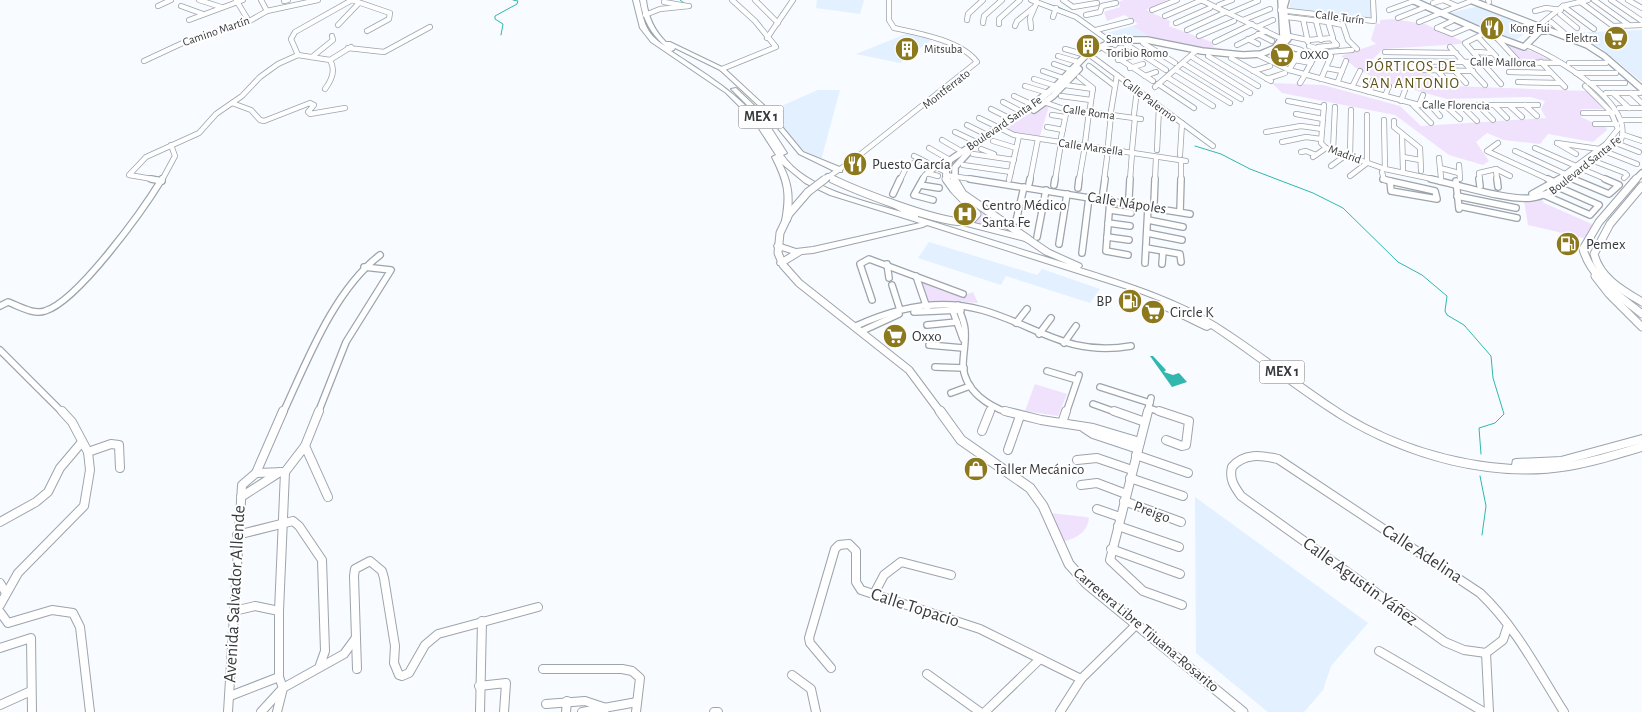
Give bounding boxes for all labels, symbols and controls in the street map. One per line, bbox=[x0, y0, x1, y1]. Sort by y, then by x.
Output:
street label: Calle Turín bbox=[1315, 8, 1365, 26]
street label: Camino Martín bbox=[181, 14, 251, 48]
restaurant icon: Kong Fui bbox=[1479, 15, 1505, 41]
place label: Kong Fui bbox=[1510, 22, 1550, 34]
supermarket icon: Elektra bbox=[1603, 25, 1629, 51]
place label: Elektra bbox=[1565, 32, 1598, 44]
building icon: Santo Toribio Romo bbox=[1075, 33, 1101, 59]
place label: Santo Toribio Romo bbox=[1106, 33, 1168, 59]
building icon: Mitsuba bbox=[894, 36, 920, 62]
supermarket icon: OXXO bbox=[1269, 42, 1295, 68]
place label: Mitsuba bbox=[924, 43, 963, 55]
place label: OXXO bbox=[1300, 49, 1329, 61]
street label: Calle Mallorca bbox=[1470, 55, 1536, 69]
district label: PÓRTICOS DE SAN ANTONIO bbox=[1362, 57, 1460, 91]
street label: Montferrato bbox=[920, 67, 972, 111]
street label: Calle Palermo bbox=[1121, 76, 1179, 124]
street label: Boulevard Santa Fe bbox=[964, 93, 1044, 153]
street label: Calle Florencia bbox=[1422, 98, 1490, 112]
street label: Calle Roma bbox=[1062, 102, 1116, 122]
road number: MEX 1 bbox=[738, 105, 784, 128]
street label: Boulevard Santa Fe bbox=[1547, 133, 1623, 197]
street label: Calle Marsella bbox=[1058, 137, 1125, 158]
street label: Madrid bbox=[1327, 143, 1363, 165]
restaurant icon: Puesto García bbox=[842, 151, 868, 177]
place label: Puesto García bbox=[872, 157, 951, 172]
street label: Calle Nápoles bbox=[1087, 189, 1167, 217]
place label: Centro Médico Santa Fe bbox=[982, 198, 1067, 230]
hospital icon: Centro Médico Santa Fe bbox=[952, 201, 978, 227]
fuel station icon: Pemex bbox=[1555, 231, 1581, 257]
place label: Pemex bbox=[1586, 237, 1626, 252]
fuel station icon: BP bbox=[1117, 288, 1143, 314]
place label: BP bbox=[1096, 294, 1112, 309]
supermarket icon: Circle K bbox=[1140, 299, 1166, 325]
place label: Circle K bbox=[1170, 305, 1214, 320]
supermarket icon: Oxxo bbox=[882, 323, 908, 349]
place label: Oxxo bbox=[912, 329, 942, 344]
road number: MEX 1 bbox=[1260, 361, 1304, 384]
shop icon: Taller Mecánico bbox=[963, 456, 989, 482]
place label: Taller Mecánico bbox=[994, 462, 1084, 477]
street label: Preigo bbox=[1132, 499, 1172, 525]
street label: Avenida Salvador Allende bbox=[221, 505, 249, 683]
street label: Calle Adelina bbox=[1379, 521, 1465, 587]
street label: Calle Agustin Yáñez bbox=[1299, 535, 1421, 629]
street label: Carretera Libre Tijuana-Rosarito bbox=[1070, 565, 1222, 695]
street label: Calle Topacio bbox=[869, 585, 962, 631]

